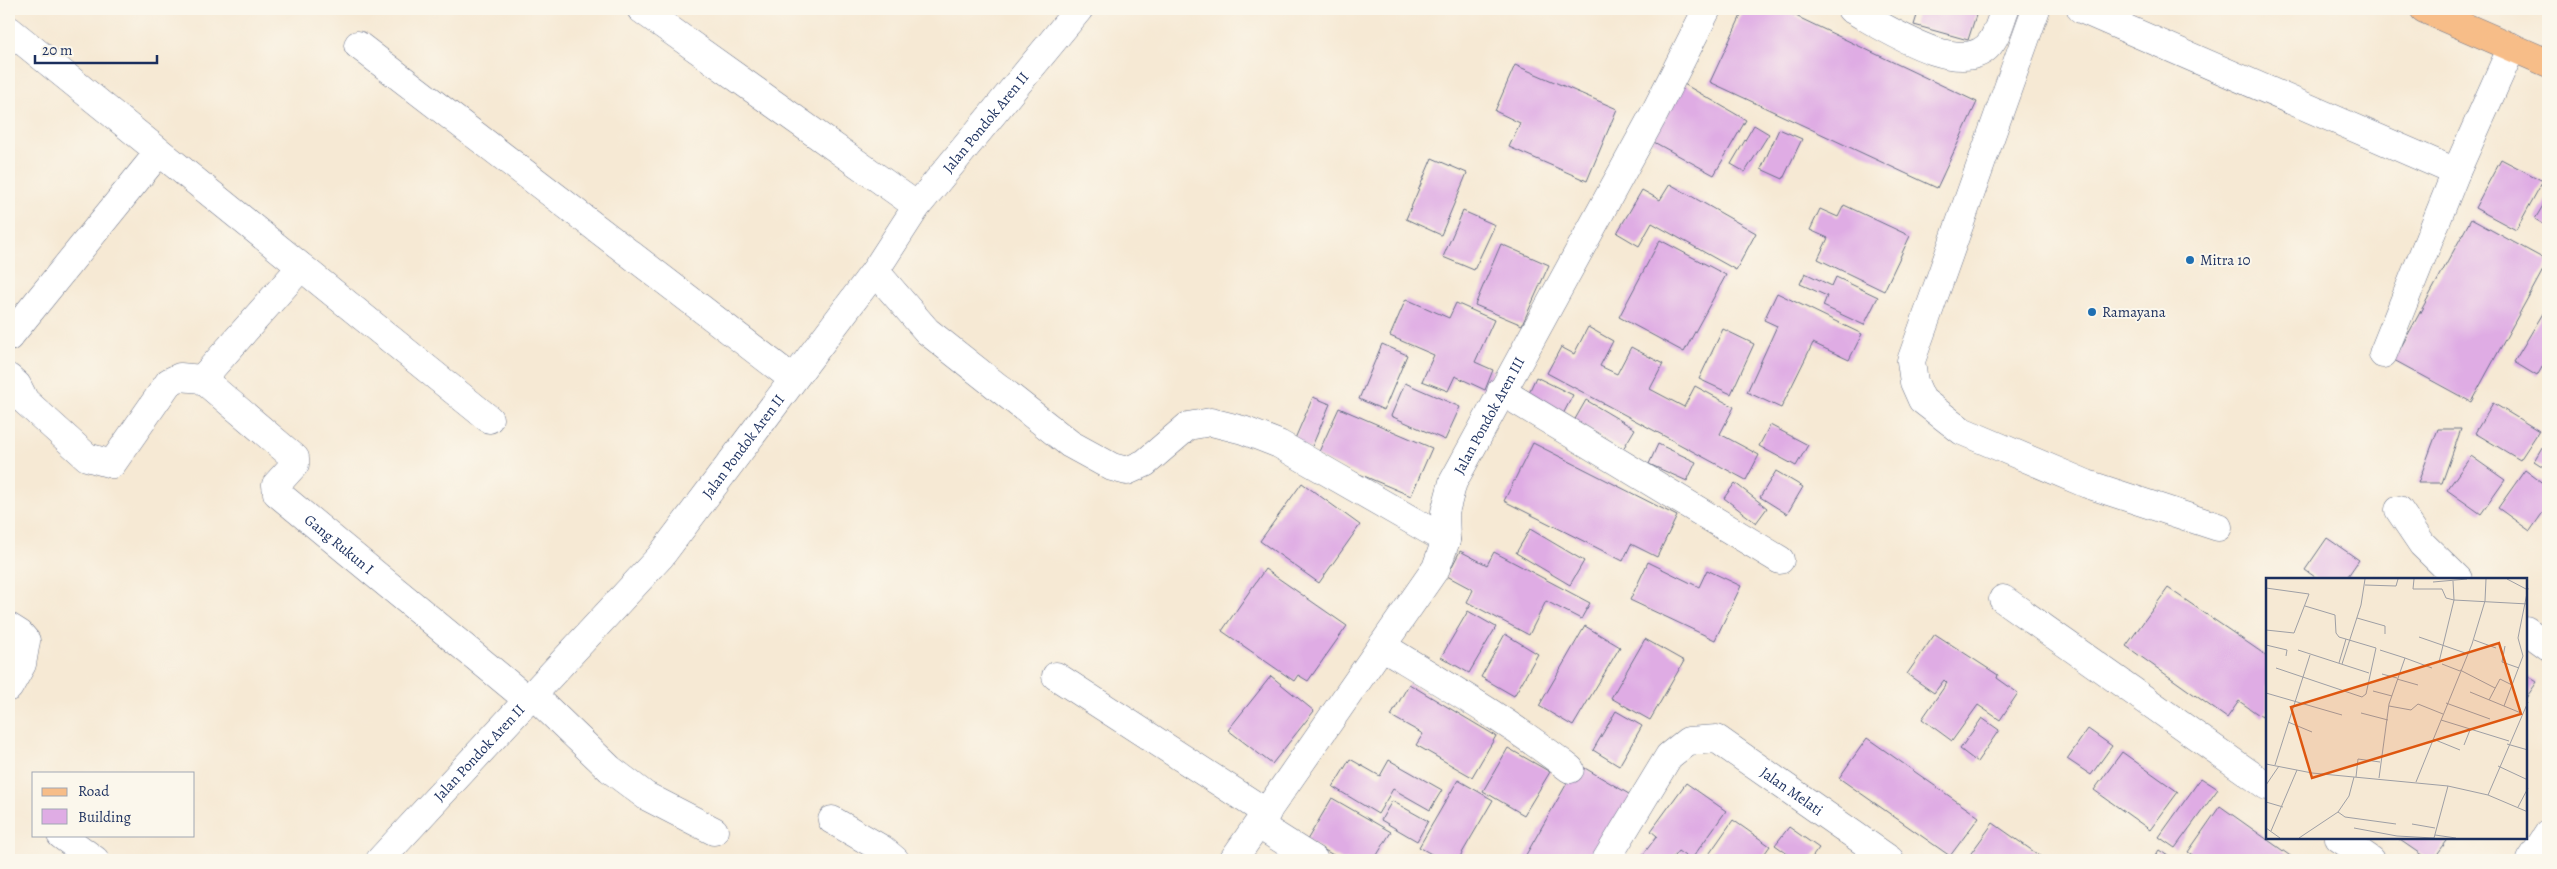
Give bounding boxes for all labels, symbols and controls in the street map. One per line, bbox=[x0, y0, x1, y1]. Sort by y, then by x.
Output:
scale bar bbox=[35, 32, 158, 64]
text: 20 m bbox=[42, 40, 73, 60]
street label: Jalan Pondok Aren II bbox=[938, 68, 1033, 177]
place label: Mitra 10 bbox=[2200, 250, 2250, 270]
marker: Mitra 10 bbox=[2184, 254, 2196, 266]
place label: Ramayana bbox=[2102, 302, 2166, 322]
marker: Ramayana bbox=[2086, 306, 2098, 318]
street label: Jalan Pondok Aren III bbox=[1449, 353, 1529, 478]
street label: Jalan Pondok Aren II bbox=[697, 390, 789, 503]
street label: Gang Rukun I bbox=[300, 510, 378, 579]
inset map bbox=[2266, 578, 2527, 839]
street label: Jalan Pondok Aren II bbox=[429, 700, 529, 806]
street label: Jalan Melati bbox=[1756, 762, 1827, 820]
legend bbox=[32, 772, 195, 836]
text: Road bbox=[78, 781, 110, 801]
text: Building bbox=[78, 807, 131, 827]

